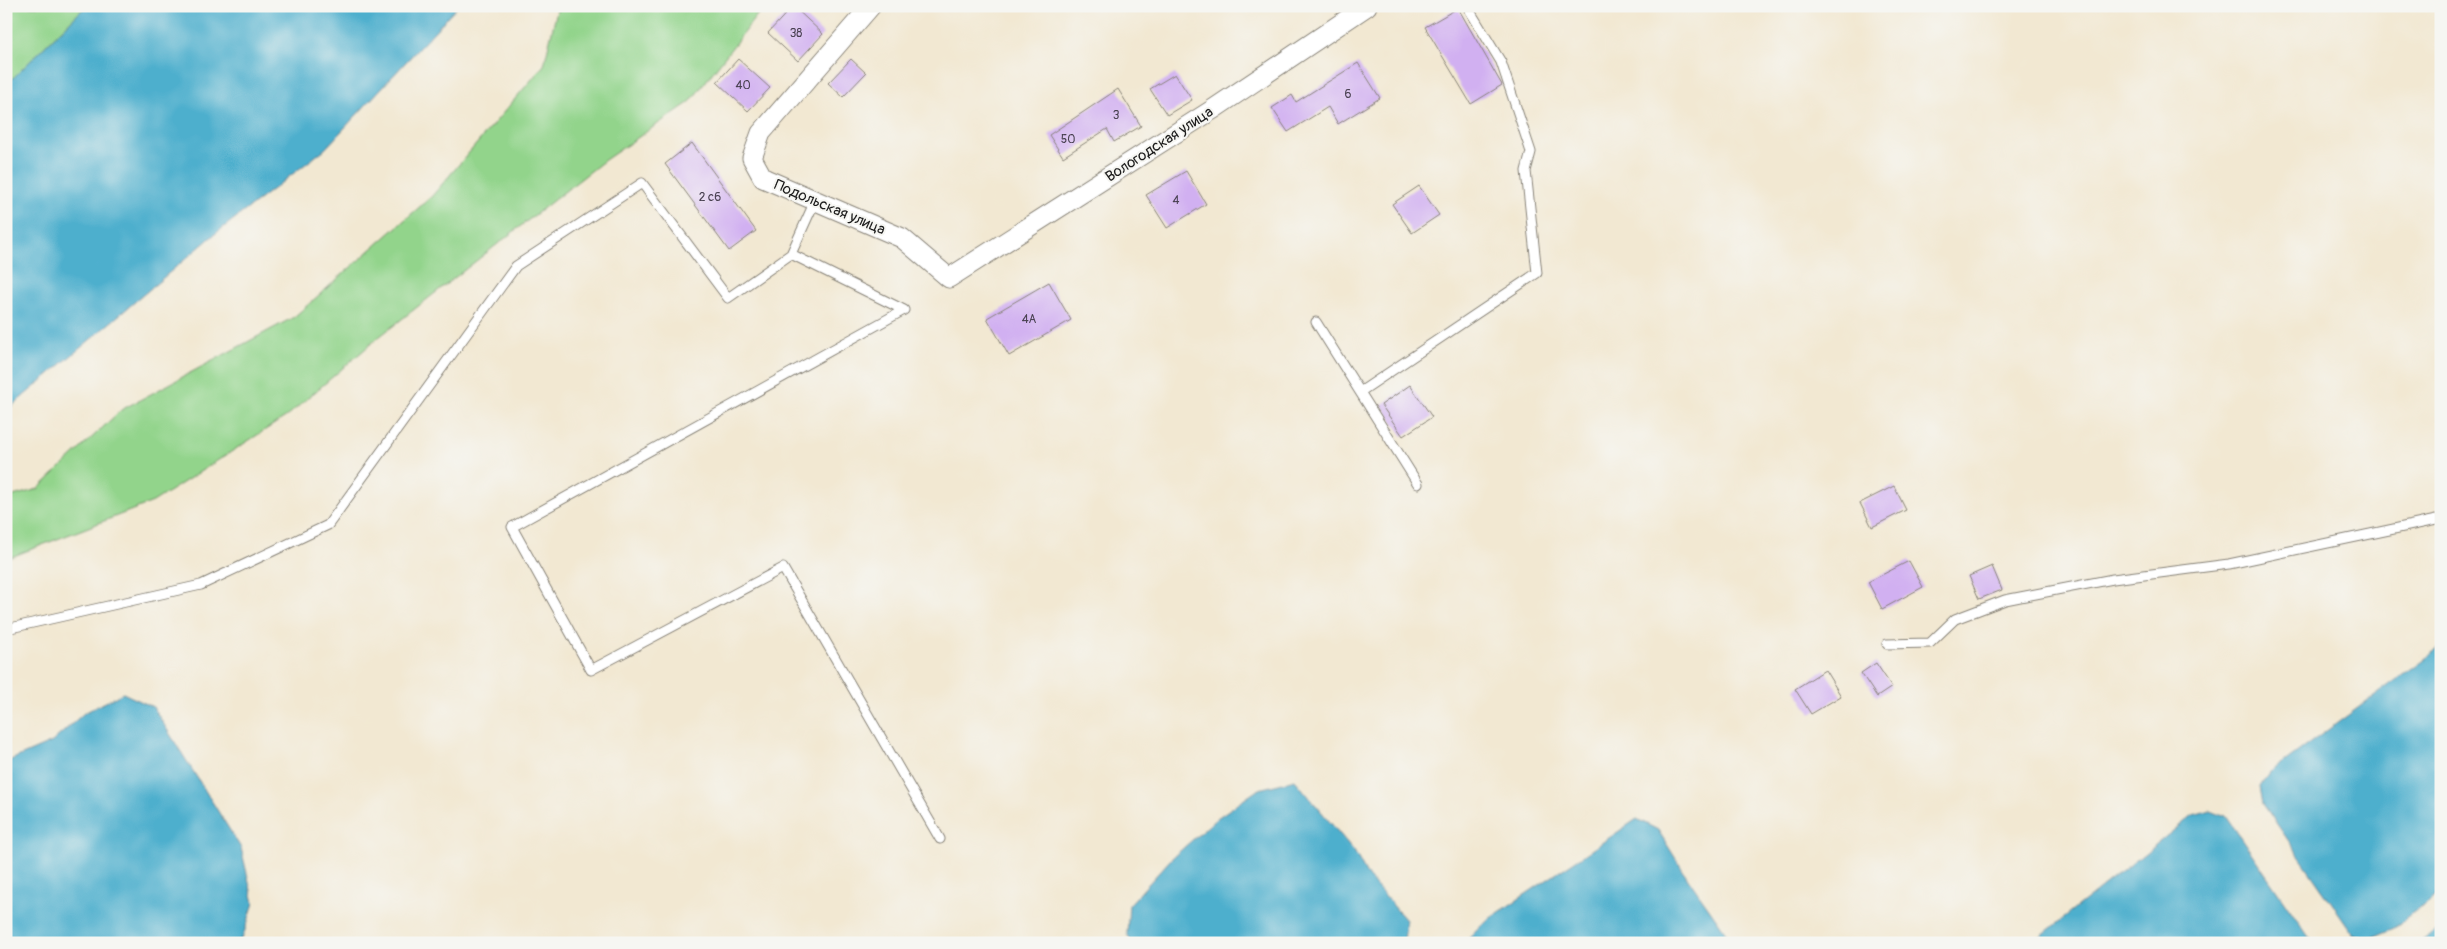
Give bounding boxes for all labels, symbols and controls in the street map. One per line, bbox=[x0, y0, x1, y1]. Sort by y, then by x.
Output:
house number: 38 bbox=[790, 26, 802, 41]
house number: 40 bbox=[735, 78, 751, 93]
house number: 6 bbox=[1345, 87, 1352, 102]
street label: Вологодская улица bbox=[1102, 102, 1217, 186]
house number: 3 bbox=[1113, 108, 1120, 123]
house number: 50 bbox=[1061, 132, 1075, 147]
street label: Подольская улица bbox=[771, 175, 888, 239]
house number: 2 с6 bbox=[699, 190, 721, 205]
house number: 4 bbox=[1173, 193, 1180, 208]
house number: 4А bbox=[1022, 312, 1037, 327]

